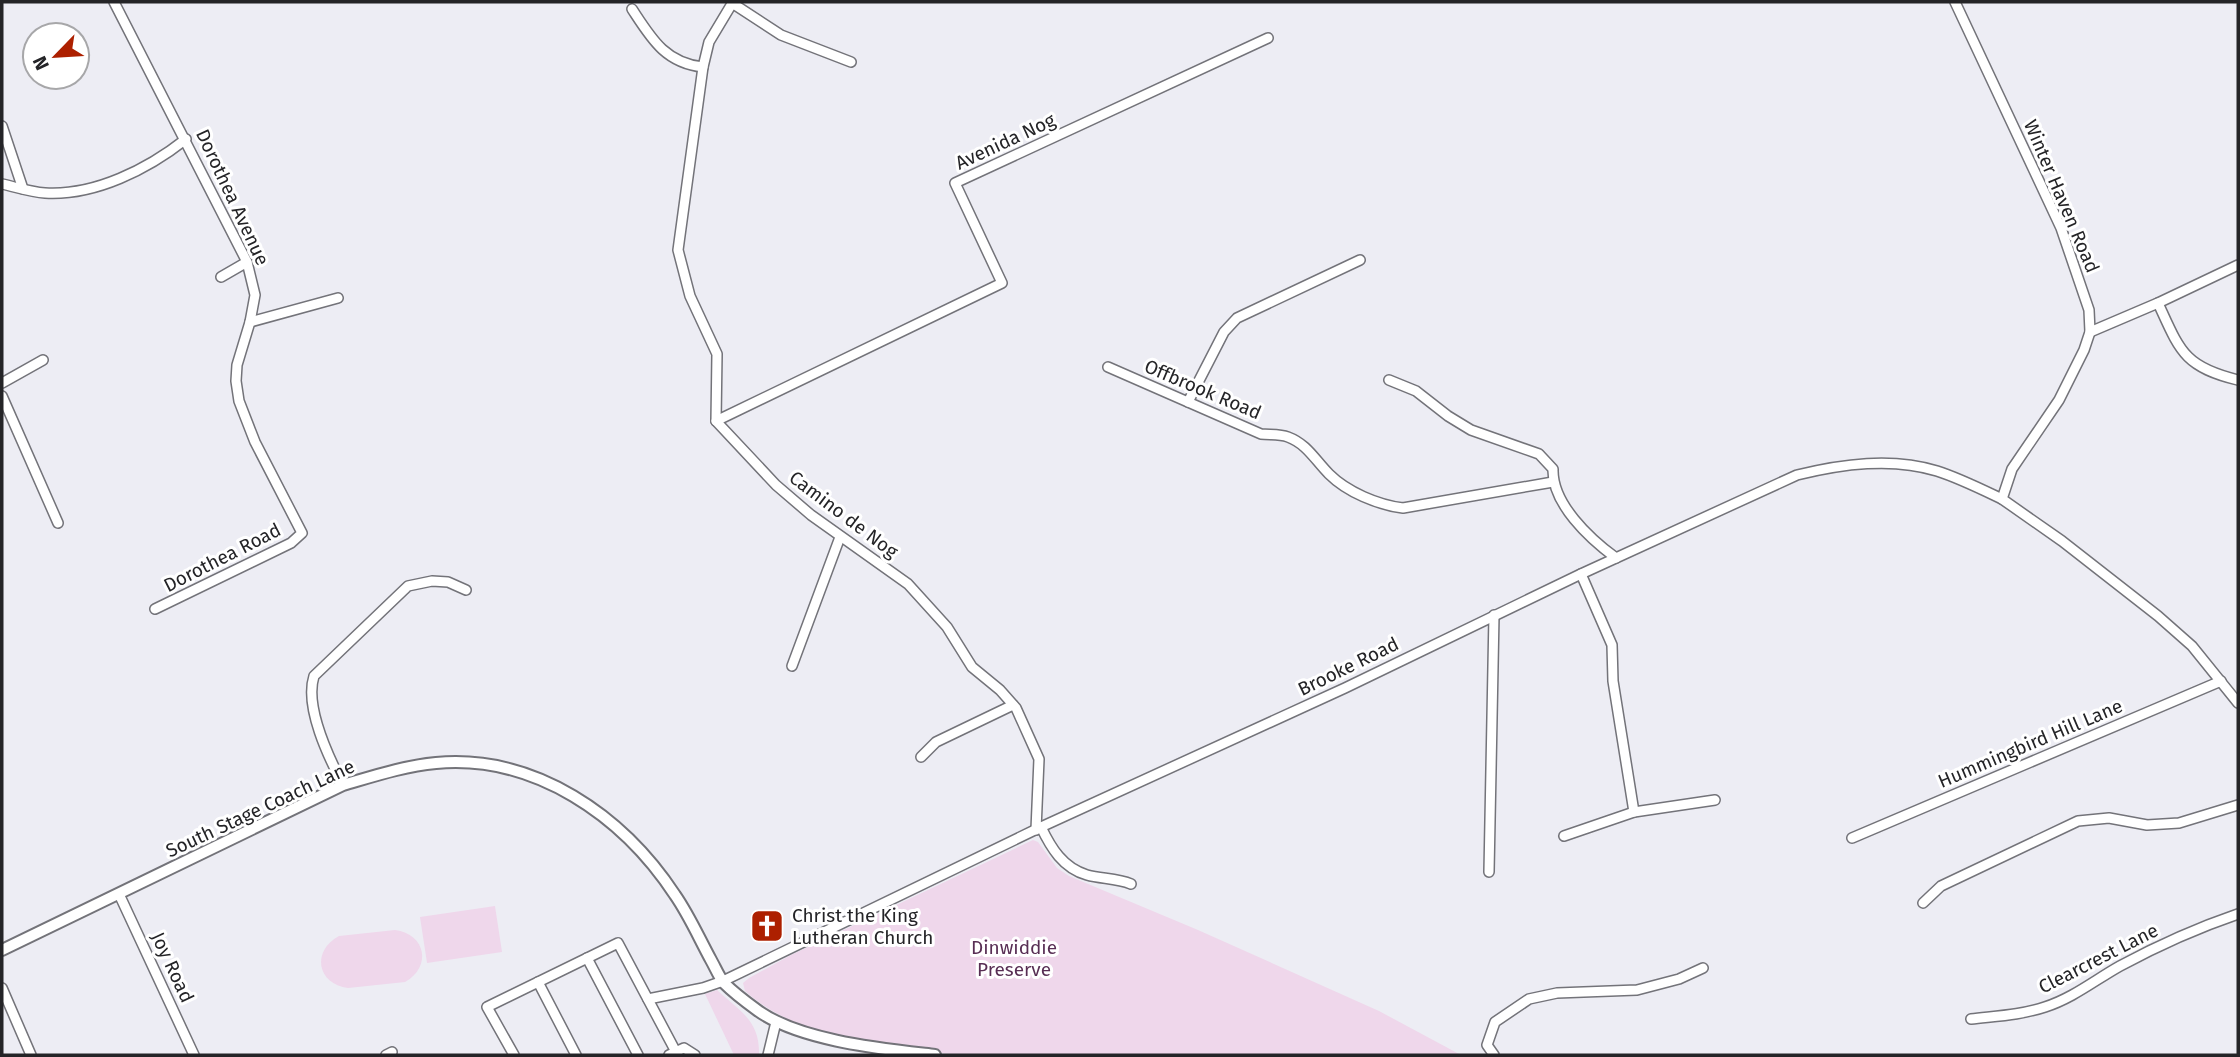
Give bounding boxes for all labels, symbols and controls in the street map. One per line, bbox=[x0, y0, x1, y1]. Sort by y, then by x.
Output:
north arrow bbox=[21, 21, 91, 91]
text: N bbox=[28, 52, 54, 74]
street label: Avenida Nog bbox=[952, 108, 1059, 175]
street label: Winter Haven Road bbox=[2019, 116, 2104, 276]
street label: Dorothea Avenue bbox=[191, 125, 274, 269]
street label: Offbrook Road bbox=[1141, 355, 1265, 424]
street label: Camino de Nog bbox=[785, 466, 903, 563]
street label: Dorothea Road bbox=[160, 518, 285, 597]
street label: Brooke Road bbox=[1294, 632, 1402, 701]
street label: Hummingbird Hill Lane bbox=[1934, 694, 2126, 793]
street label: South Stage Coach Lane bbox=[162, 755, 358, 862]
place label: Christ the King Lutheran Church bbox=[792, 904, 933, 949]
church icon: Christ the King Lutheran Church bbox=[748, 907, 786, 945]
street label: Clearcrest Lane bbox=[2035, 918, 2162, 998]
street label: Joy Road bbox=[146, 928, 199, 1006]
park label: Dinwiddie Preserve bbox=[971, 936, 1057, 981]

